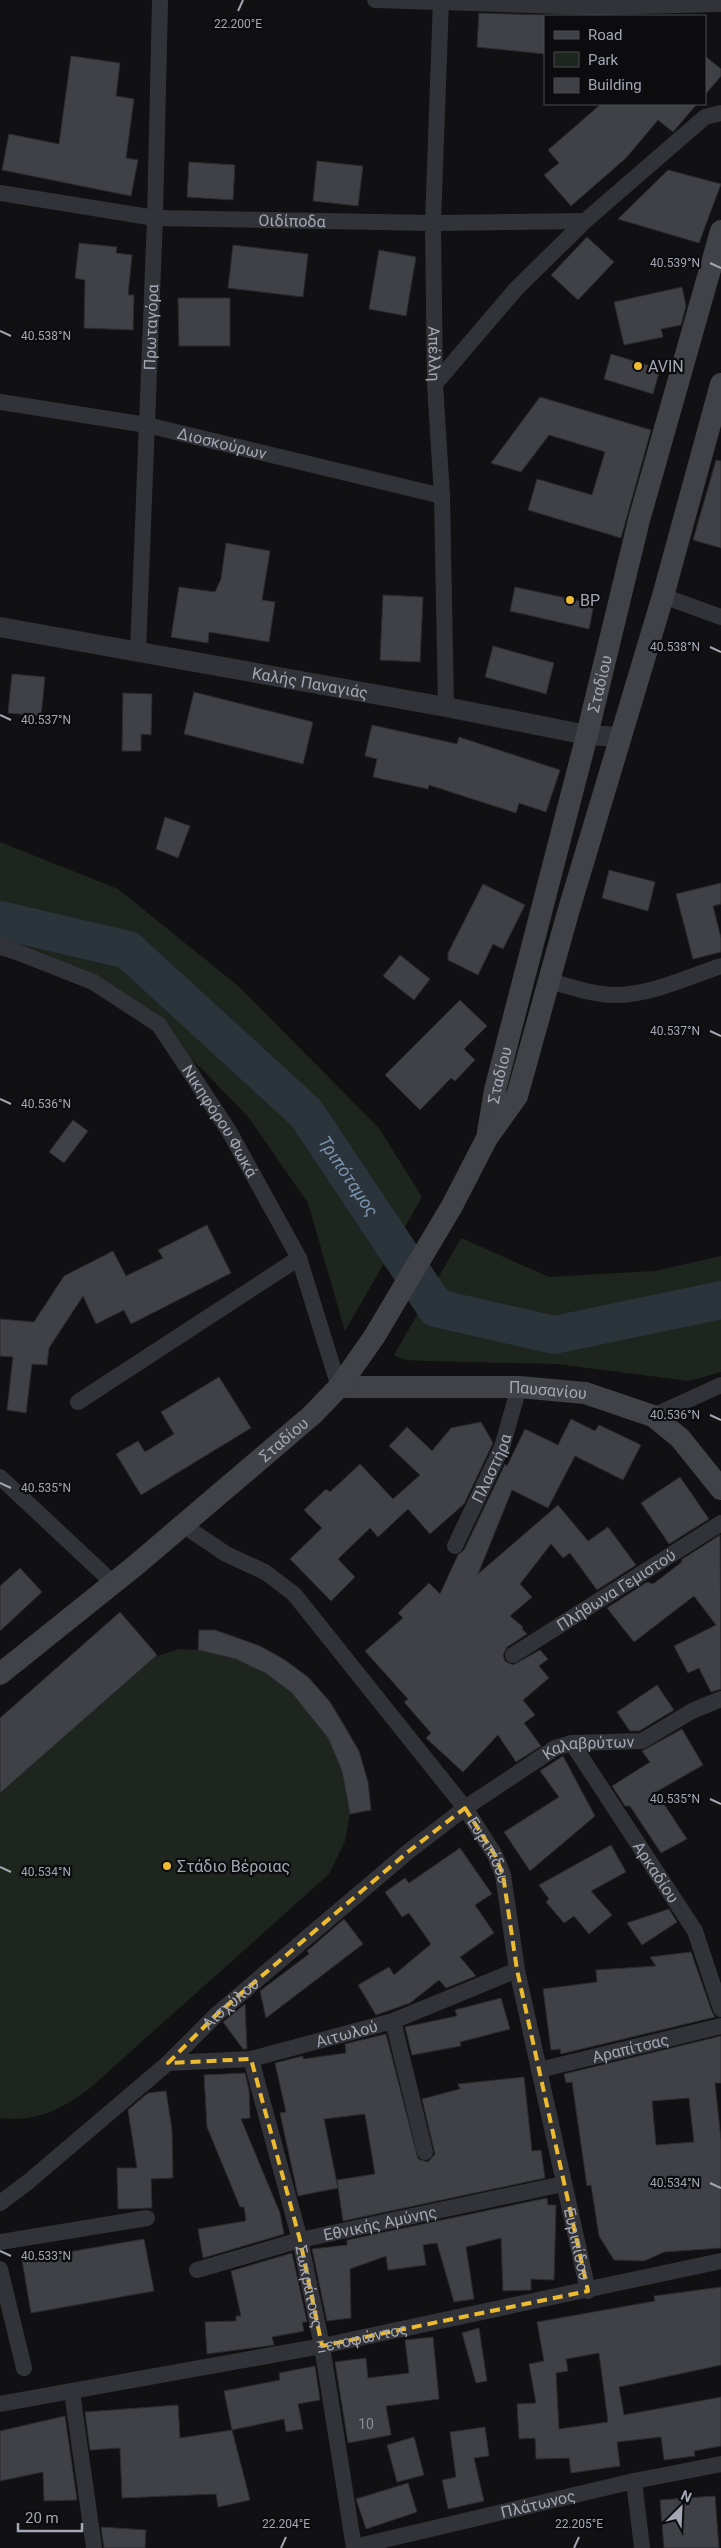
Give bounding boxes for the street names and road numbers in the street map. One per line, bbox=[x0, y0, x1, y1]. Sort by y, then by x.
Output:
street label: Οιδίποδα bbox=[258, 211, 326, 231]
street label: Πρωταγόρα bbox=[140, 284, 162, 371]
street label: Απέλλη bbox=[424, 326, 444, 382]
street label: Διοσκούρων bbox=[175, 424, 269, 464]
street label: Σταδίου bbox=[584, 653, 616, 715]
street label: Καλής Παναγιάς bbox=[250, 663, 369, 703]
street label: Σταδίου bbox=[484, 1045, 516, 1105]
street label: Νικηφόρου Φωκά bbox=[178, 1061, 262, 1181]
street label: Παυσανίου bbox=[509, 1378, 588, 1403]
street label: Σταδίου bbox=[255, 1414, 312, 1466]
street label: Πλαστήρα bbox=[468, 1432, 515, 1506]
street label: Πλήθωνα Γεμιστού bbox=[553, 1545, 679, 1635]
street label: Καλαβρύτων bbox=[539, 1732, 635, 1764]
street label: Ευριπίδου bbox=[463, 1813, 513, 1885]
street label: Αρκαδίου bbox=[629, 1838, 683, 1906]
street label: Αισχύλου bbox=[198, 1974, 263, 2033]
street label: Αιτωλού bbox=[314, 2017, 380, 2051]
street label: Αραπίτσας bbox=[590, 2030, 671, 2067]
street label: Εθνικής Αμύνης bbox=[322, 2202, 438, 2245]
street label: Ευριπίδου bbox=[560, 2206, 594, 2282]
street label: Σωκράτους bbox=[291, 2244, 327, 2330]
street label: Ξενοφώντος bbox=[315, 2319, 409, 2357]
street label: Πλάτωνος bbox=[499, 2486, 577, 2522]

